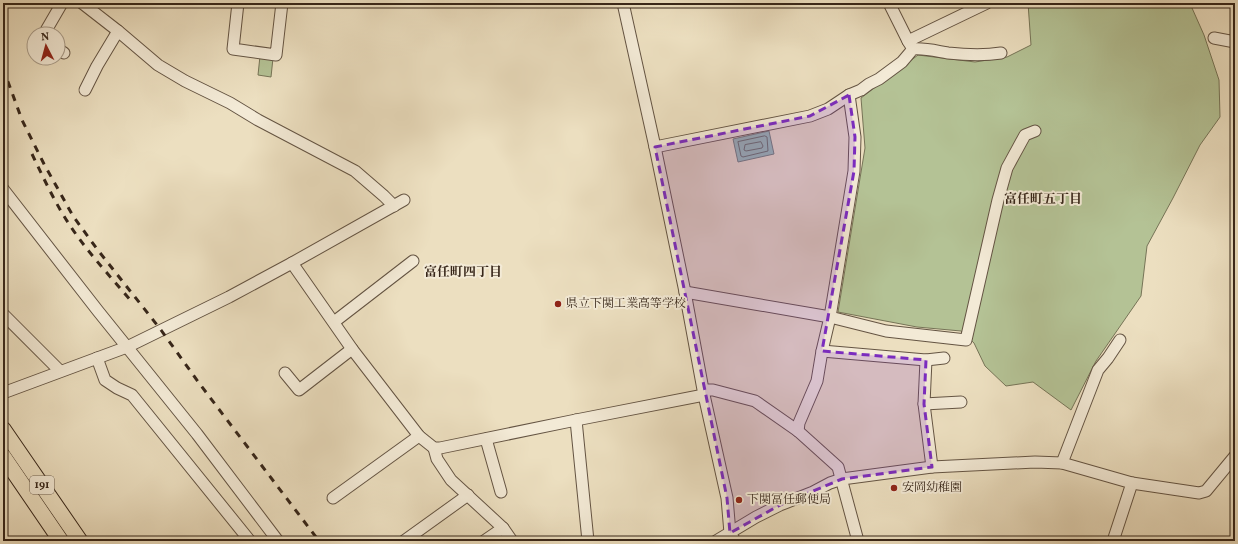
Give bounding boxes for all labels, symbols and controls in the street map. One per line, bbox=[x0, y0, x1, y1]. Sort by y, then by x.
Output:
north arrow bbox=[26, 26, 66, 66]
text: N bbox=[40, 30, 50, 45]
district label: 富任町五丁目 bbox=[1004, 191, 1082, 209]
district label: 富任町四丁目 bbox=[424, 264, 502, 282]
place label: 県立下関工業高等学校 bbox=[566, 296, 686, 312]
marker: 県立下関工業高等学校 bbox=[553, 299, 563, 309]
road number: 191 bbox=[30, 476, 54, 494]
place label: 安岡幼稚園 bbox=[902, 480, 962, 496]
marker: 安岡幼稚園 bbox=[889, 483, 899, 493]
place label: 下関冨任郵便局 bbox=[747, 492, 831, 508]
marker: 下関冨任郵便局 bbox=[734, 495, 744, 505]

